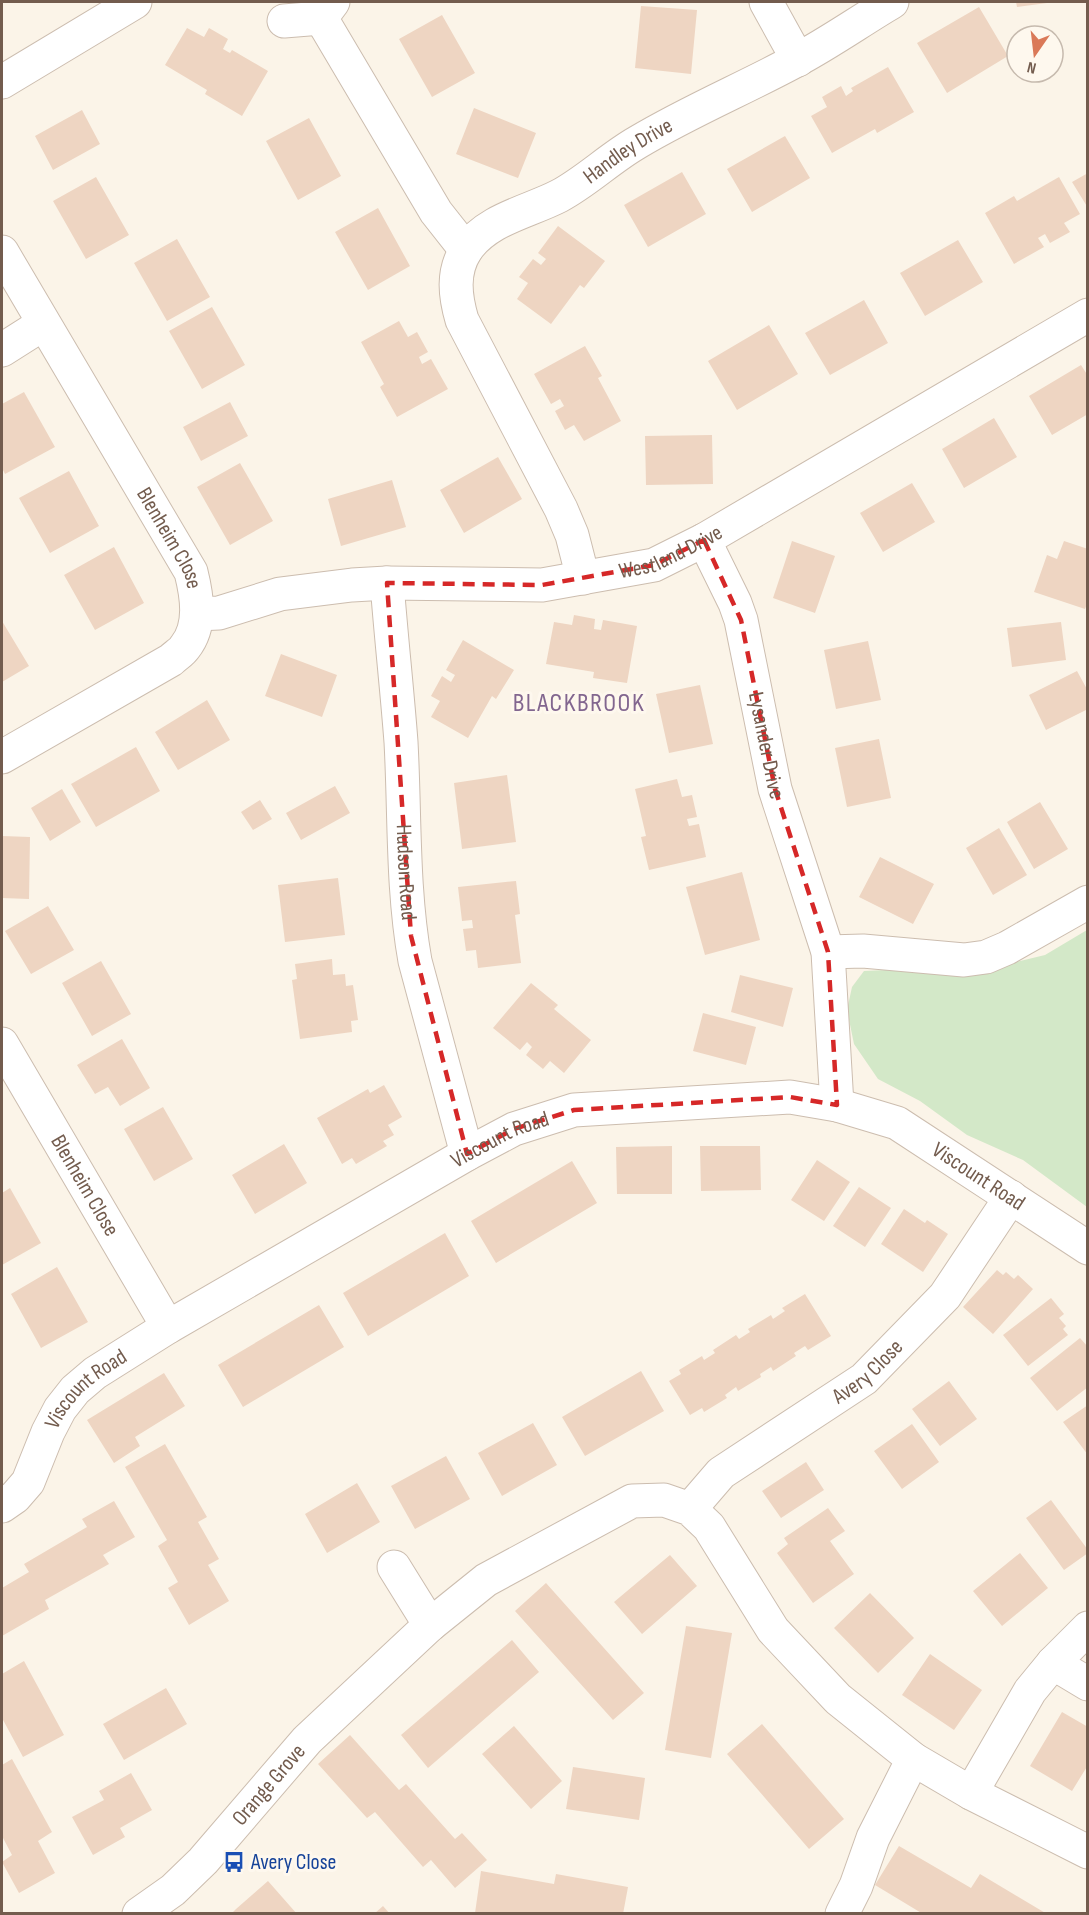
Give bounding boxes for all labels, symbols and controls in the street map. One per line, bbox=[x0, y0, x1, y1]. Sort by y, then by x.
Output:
north arrow bbox=[1005, 24, 1065, 84]
text: N bbox=[1025, 57, 1038, 77]
street label: Handley Drive bbox=[578, 112, 677, 190]
street label: Blenheim Close bbox=[131, 482, 208, 591]
street label: Westland Drive bbox=[617, 519, 727, 585]
district label: BLACKBROOK bbox=[513, 688, 645, 719]
street label: Lysander Drive bbox=[742, 690, 791, 802]
street label: Hudson Road bbox=[390, 824, 423, 922]
street label: Viscount Road bbox=[446, 1105, 552, 1174]
street label: Blenheim Close bbox=[45, 1130, 125, 1241]
street label: Viscount Road bbox=[927, 1136, 1030, 1217]
street label: Avery Close bbox=[826, 1334, 909, 1410]
street label: Viscount Road bbox=[39, 1343, 132, 1433]
street label: Orange Grove bbox=[226, 1738, 311, 1831]
place label: Avery Close bbox=[250, 1849, 336, 1876]
bus stop icon: Avery Close bbox=[222, 1850, 246, 1874]

